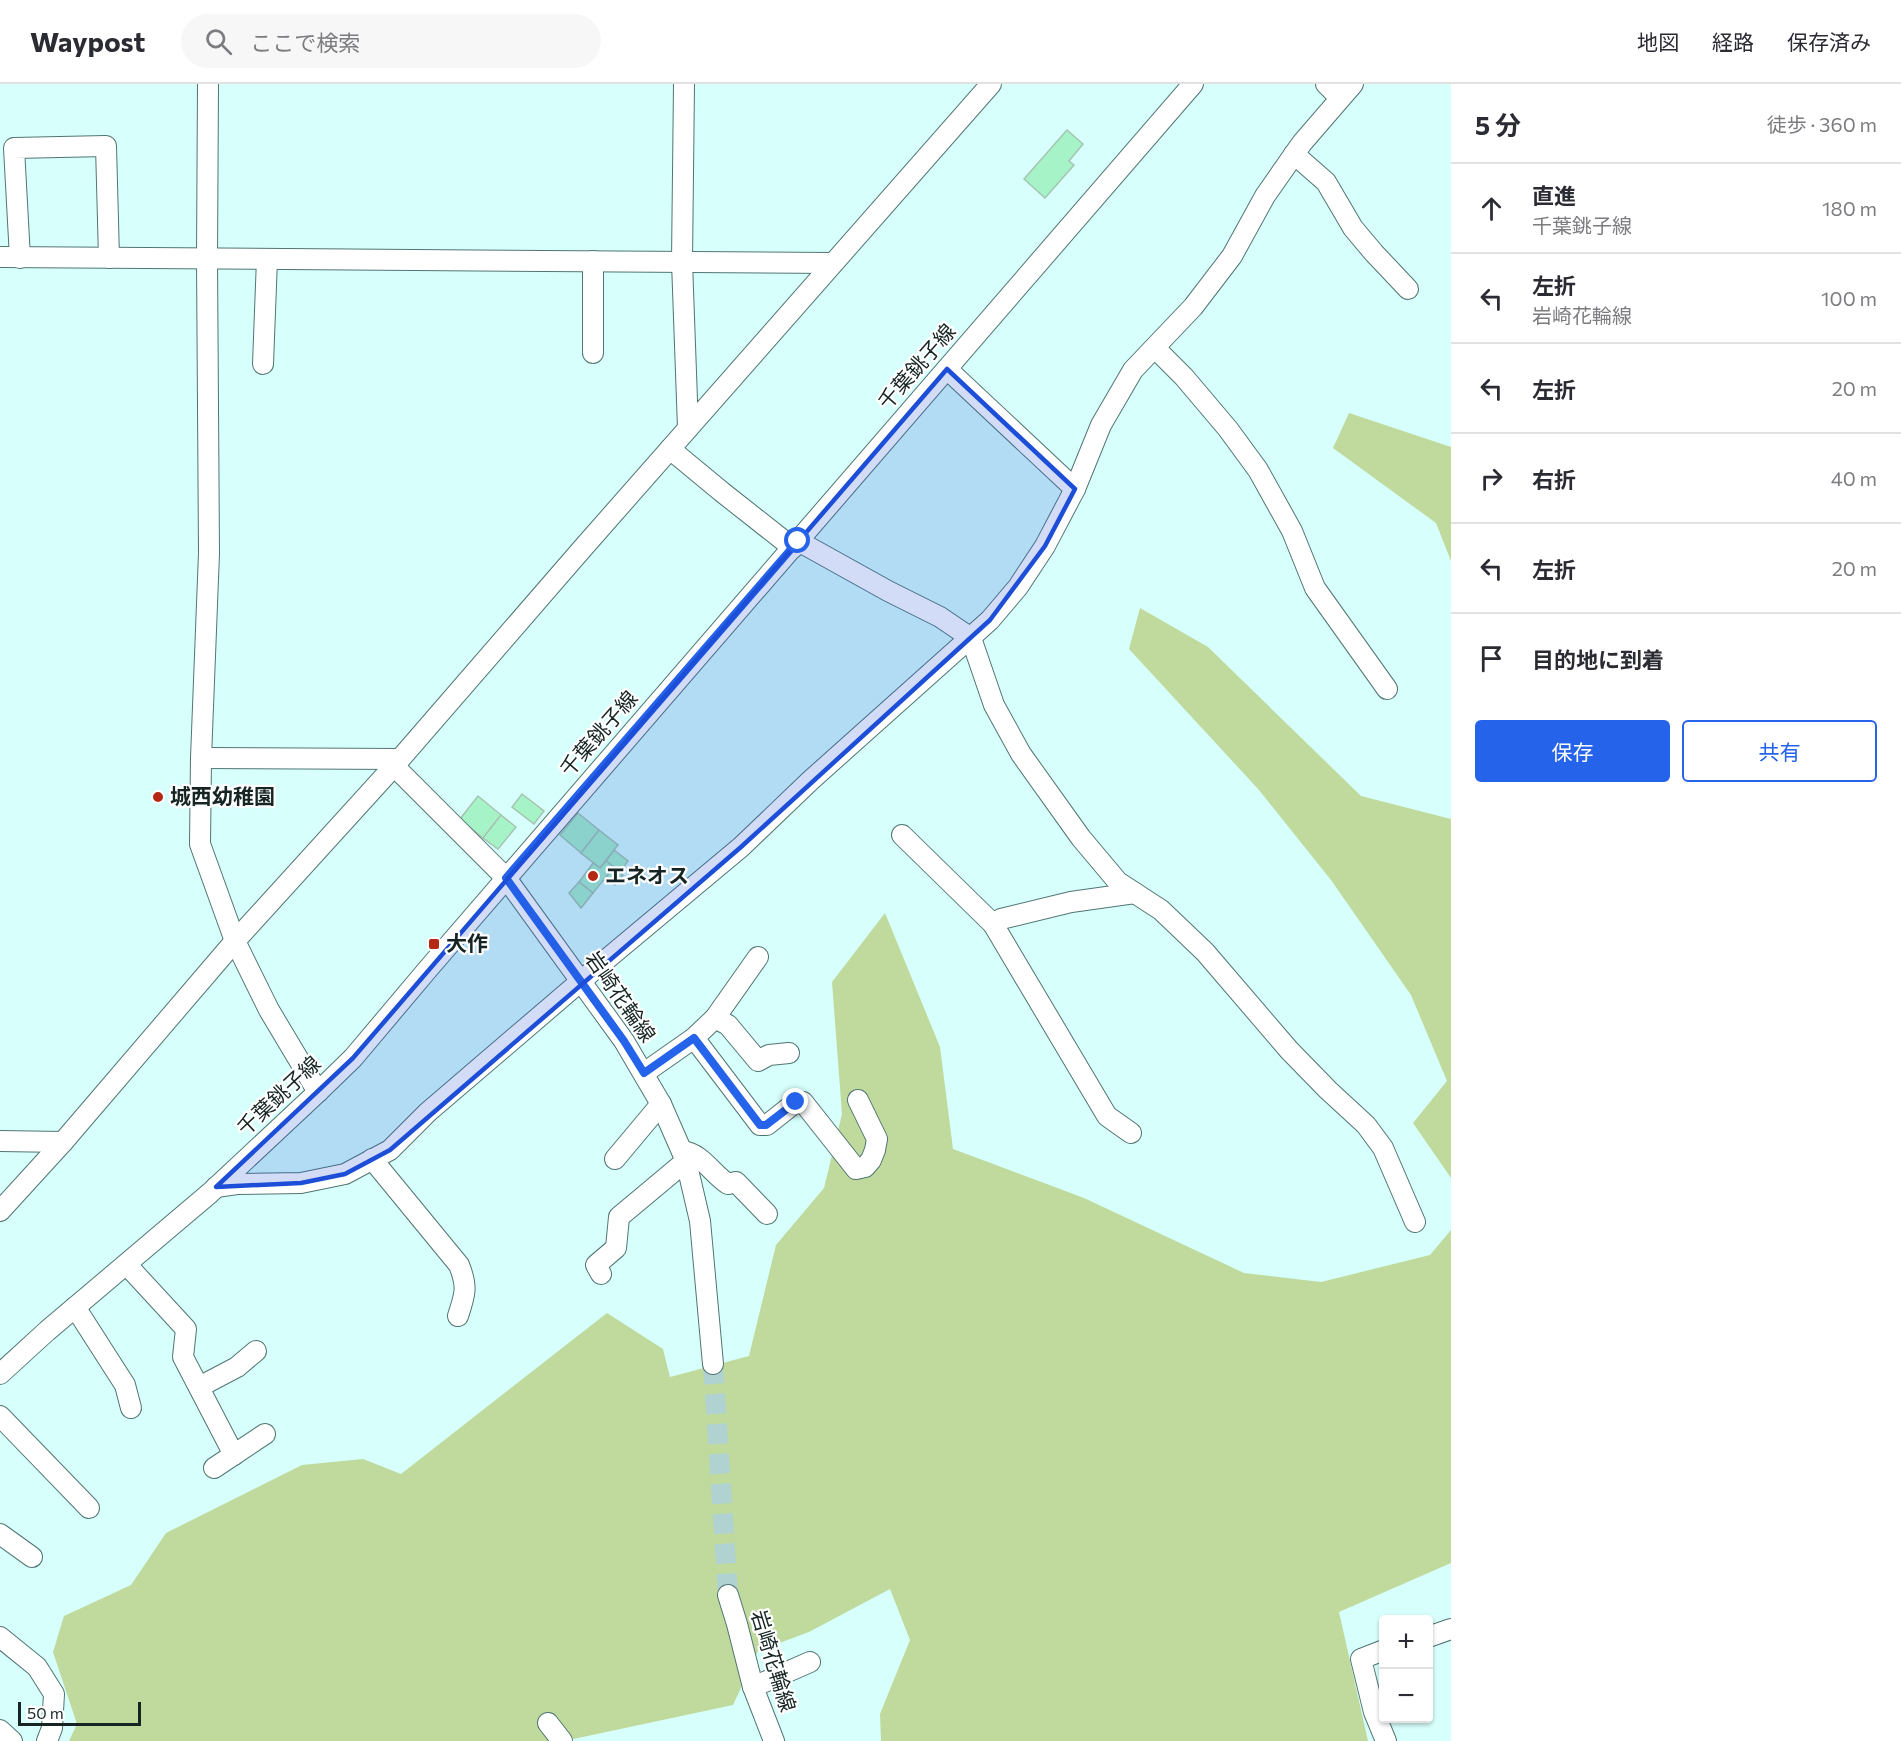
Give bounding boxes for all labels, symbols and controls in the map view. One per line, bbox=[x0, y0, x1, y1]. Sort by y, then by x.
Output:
search box bbox=[181, 14, 601, 68]
text: Waypost bbox=[30, 24, 145, 58]
icon: search bbox=[202, 25, 235, 58]
text: ここで検索 bbox=[250, 29, 360, 56]
text: 地図 bbox=[1637, 29, 1679, 54]
text: 経路 bbox=[1712, 29, 1754, 54]
text: 保存済み bbox=[1787, 29, 1871, 54]
text: 5 分 bbox=[1475, 109, 1521, 140]
text: 徒歩 · 360 m bbox=[1767, 112, 1877, 136]
text: 直進 bbox=[1532, 182, 1576, 209]
icon: ahead bbox=[1475, 192, 1508, 225]
text: 180 m bbox=[1822, 196, 1877, 220]
text: 千葉銚子線 bbox=[1532, 213, 1632, 237]
text: 左折 bbox=[1532, 272, 1576, 299]
icon: left bbox=[1475, 282, 1508, 315]
text: 100 m bbox=[1821, 286, 1877, 310]
text: 岩崎花輪線 bbox=[1532, 303, 1632, 327]
street label: 千葉銚子線 bbox=[872, 318, 960, 414]
icon: left bbox=[1475, 372, 1508, 405]
text: 左折 bbox=[1532, 376, 1576, 403]
text: 20 m bbox=[1832, 376, 1877, 400]
icon: right bbox=[1475, 462, 1508, 495]
text: 右折 bbox=[1532, 466, 1576, 493]
text: 40 m bbox=[1831, 466, 1877, 490]
route start bbox=[784, 527, 810, 553]
icon: left bbox=[1475, 552, 1508, 585]
text: 左折 bbox=[1532, 556, 1576, 583]
text: 20 m bbox=[1832, 556, 1877, 580]
icon: arrive bbox=[1475, 642, 1508, 675]
text: 目的地に到着 bbox=[1532, 646, 1664, 673]
street label: 千葉銚子線 bbox=[554, 685, 642, 781]
button: 保存 bbox=[1475, 720, 1670, 782]
button: 共有 bbox=[1682, 720, 1877, 782]
place label: 城西幼稚園 bbox=[170, 783, 275, 808]
marker: 城西幼稚園 bbox=[151, 790, 165, 804]
place label: エネオス bbox=[605, 862, 689, 887]
marker: エネオス bbox=[586, 869, 600, 883]
place label: 大作 bbox=[446, 930, 488, 955]
marker: 大作 bbox=[427, 937, 441, 951]
street label: 岩崎花輪線 bbox=[581, 946, 662, 1046]
street label: 千葉銚子線 bbox=[231, 1050, 325, 1140]
route end bbox=[782, 1088, 808, 1114]
street label: 岩崎花輪線 bbox=[747, 1607, 802, 1714]
map controls bbox=[1379, 1615, 1433, 1723]
button: + bbox=[1379, 1615, 1433, 1669]
button: − bbox=[1379, 1669, 1433, 1723]
scale bar bbox=[18, 1699, 141, 1726]
text: 50 m bbox=[27, 1703, 64, 1722]

